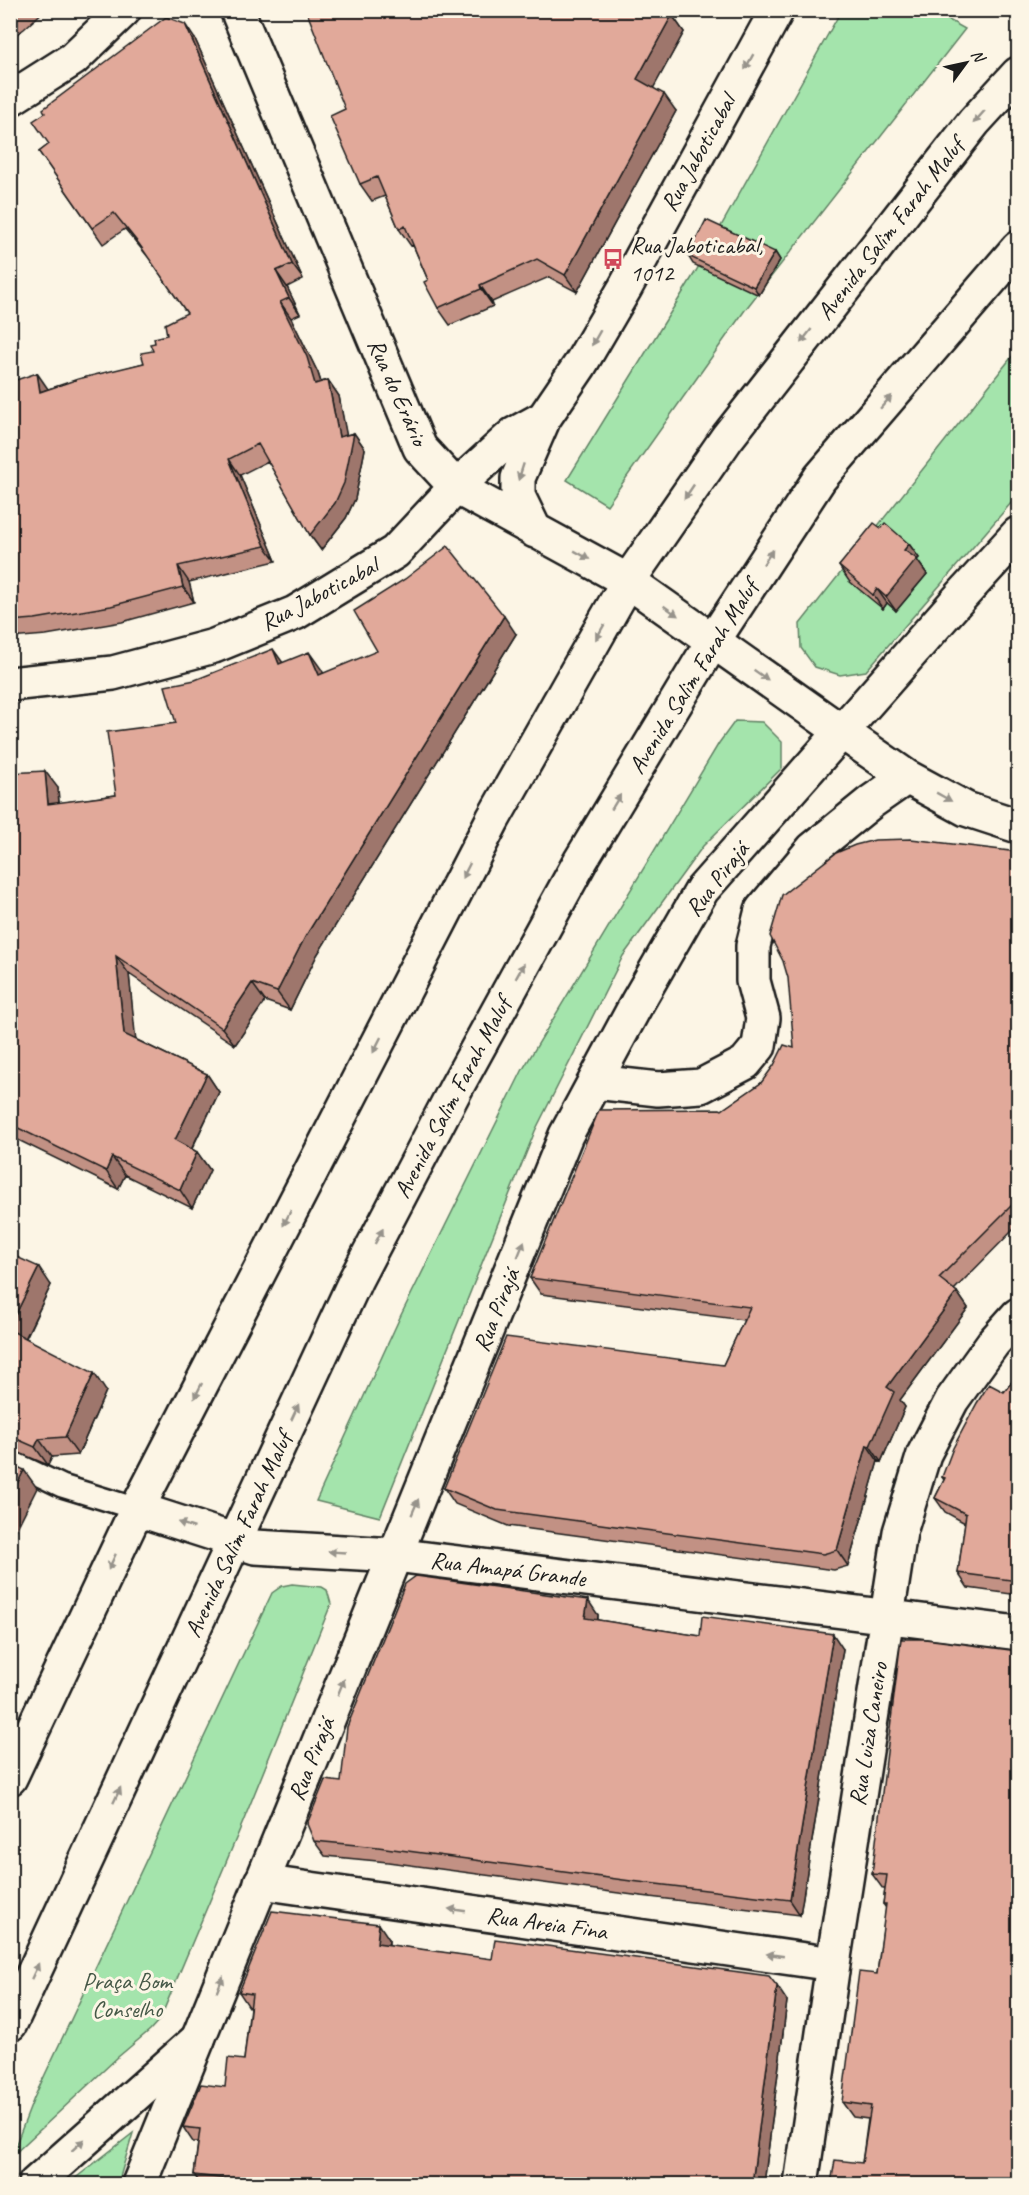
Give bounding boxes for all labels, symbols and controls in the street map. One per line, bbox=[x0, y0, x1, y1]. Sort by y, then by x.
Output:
north arrow bbox=[936, 33, 996, 93]
text: N bbox=[967, 46, 991, 68]
one-way arrow bbox=[744, 53, 754, 70]
street label: Rua Jaboticabal bbox=[654, 86, 744, 216]
one-way arrow bbox=[973, 109, 986, 124]
street label: Avenida Salim Farah Maluf bbox=[810, 127, 974, 326]
place label: Rua Jaboticabal, 1012 bbox=[630, 230, 763, 288]
bus stop icon: Rua Jaboticabal, 1012 bbox=[601, 247, 625, 271]
one-way arrow bbox=[800, 328, 813, 344]
one-way arrow bbox=[591, 330, 601, 347]
street label: Rua do Erário bbox=[361, 334, 436, 452]
one-way arrow bbox=[879, 395, 892, 410]
one-way arrow bbox=[516, 463, 526, 481]
one-way arrow bbox=[684, 484, 695, 500]
street label: Rua Jaboticabal bbox=[255, 549, 386, 637]
one-way arrow bbox=[762, 549, 773, 565]
one-way arrow bbox=[574, 550, 591, 560]
street label: Avenida Salim Farah Maluf bbox=[621, 570, 768, 779]
one-way arrow bbox=[662, 605, 678, 617]
one-way arrow bbox=[594, 624, 605, 640]
one-way arrow bbox=[753, 669, 769, 680]
one-way arrow bbox=[936, 792, 953, 802]
one-way arrow bbox=[611, 794, 622, 810]
street label: Rua Pirajá bbox=[678, 834, 757, 922]
one-way arrow bbox=[461, 863, 471, 880]
one-way arrow bbox=[515, 962, 525, 979]
street label: Avenida Salim Farah Maluf bbox=[387, 988, 520, 1203]
one-way arrow bbox=[372, 1036, 382, 1053]
one-way arrow bbox=[283, 1209, 293, 1227]
one-way arrow bbox=[374, 1227, 384, 1244]
one-way arrow bbox=[517, 1240, 526, 1258]
street label: Rua Pirajá bbox=[466, 1262, 527, 1356]
one-way arrow bbox=[193, 1383, 203, 1400]
one-way arrow bbox=[290, 1402, 300, 1420]
street label: Avenida Salim Farah Maluf bbox=[177, 1423, 301, 1642]
one-way arrow bbox=[410, 1497, 420, 1515]
one-way arrow bbox=[177, 1520, 195, 1529]
street label: Rua Amapá Grande bbox=[429, 1545, 589, 1594]
one-way arrow bbox=[327, 1547, 346, 1556]
one-way arrow bbox=[108, 1554, 117, 1571]
street label: Rua Luiza Caneiro bbox=[842, 1659, 894, 1808]
one-way arrow bbox=[337, 1678, 346, 1696]
street label: Rua Pirajá bbox=[281, 1711, 342, 1805]
one-way arrow bbox=[113, 1786, 122, 1803]
street label: Rua Areia Fina bbox=[485, 1900, 611, 1947]
one-way arrow bbox=[447, 1905, 466, 1914]
one-way arrow bbox=[765, 1951, 784, 1960]
one-way arrow bbox=[31, 1963, 40, 1980]
park label: Praça Bom Conselho bbox=[82, 1966, 174, 2024]
one-way arrow bbox=[215, 1975, 225, 1993]
one-way arrow bbox=[70, 2139, 85, 2152]

